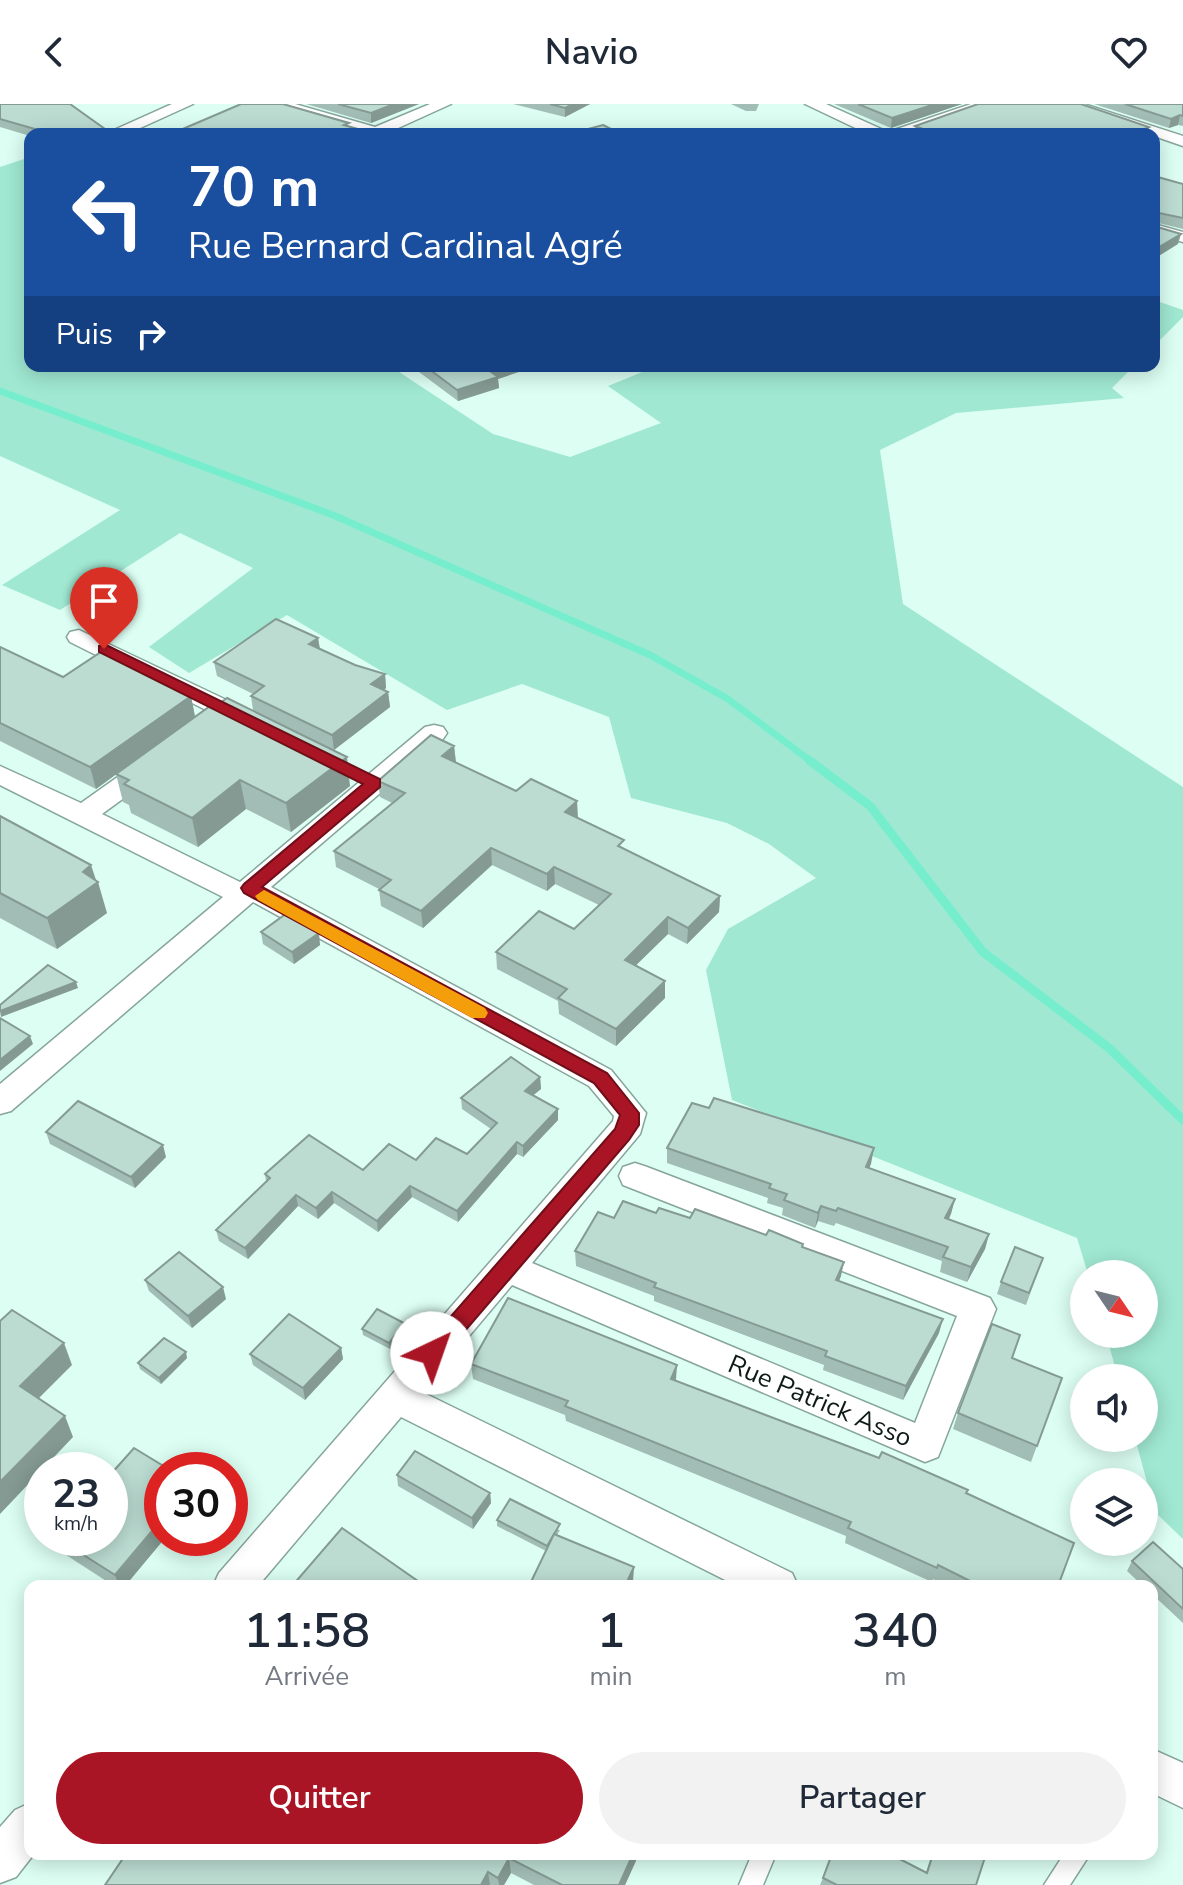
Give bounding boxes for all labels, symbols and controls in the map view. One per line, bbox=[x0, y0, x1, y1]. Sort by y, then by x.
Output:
text: Navio bbox=[545, 28, 638, 77]
icon: back bbox=[32, 30, 76, 74]
icon: heart bbox=[1107, 30, 1151, 74]
text: 70 m bbox=[188, 149, 319, 226]
icon: left bbox=[56, 160, 160, 264]
text: Rue Bernard Cardinal Agré bbox=[188, 222, 623, 271]
icon: right bbox=[129, 312, 173, 356]
text: Puis bbox=[56, 314, 113, 355]
pin bbox=[70, 567, 138, 649]
icon: arrive bbox=[82, 579, 126, 623]
north arrow bbox=[1070, 1260, 1158, 1348]
map controls bbox=[1070, 1260, 1158, 1556]
position arrow bbox=[390, 1311, 474, 1395]
street label: Rue Patrick Asso bbox=[723, 1346, 917, 1456]
button: sound bbox=[1070, 1364, 1158, 1452]
speed limit sign: 30 bbox=[144, 1452, 248, 1556]
text: 23 bbox=[52, 1467, 100, 1521]
button: layers bbox=[1070, 1468, 1158, 1556]
text: km/h bbox=[54, 1510, 98, 1537]
text: 11:58 bbox=[243, 1598, 370, 1664]
text: 1 bbox=[597, 1598, 625, 1664]
text: 340 bbox=[852, 1598, 939, 1664]
text: Arrivée bbox=[265, 1659, 349, 1694]
text: min bbox=[590, 1659, 633, 1694]
text: m bbox=[884, 1659, 906, 1694]
button: Quitter bbox=[56, 1752, 583, 1844]
button: Partager bbox=[599, 1752, 1126, 1844]

